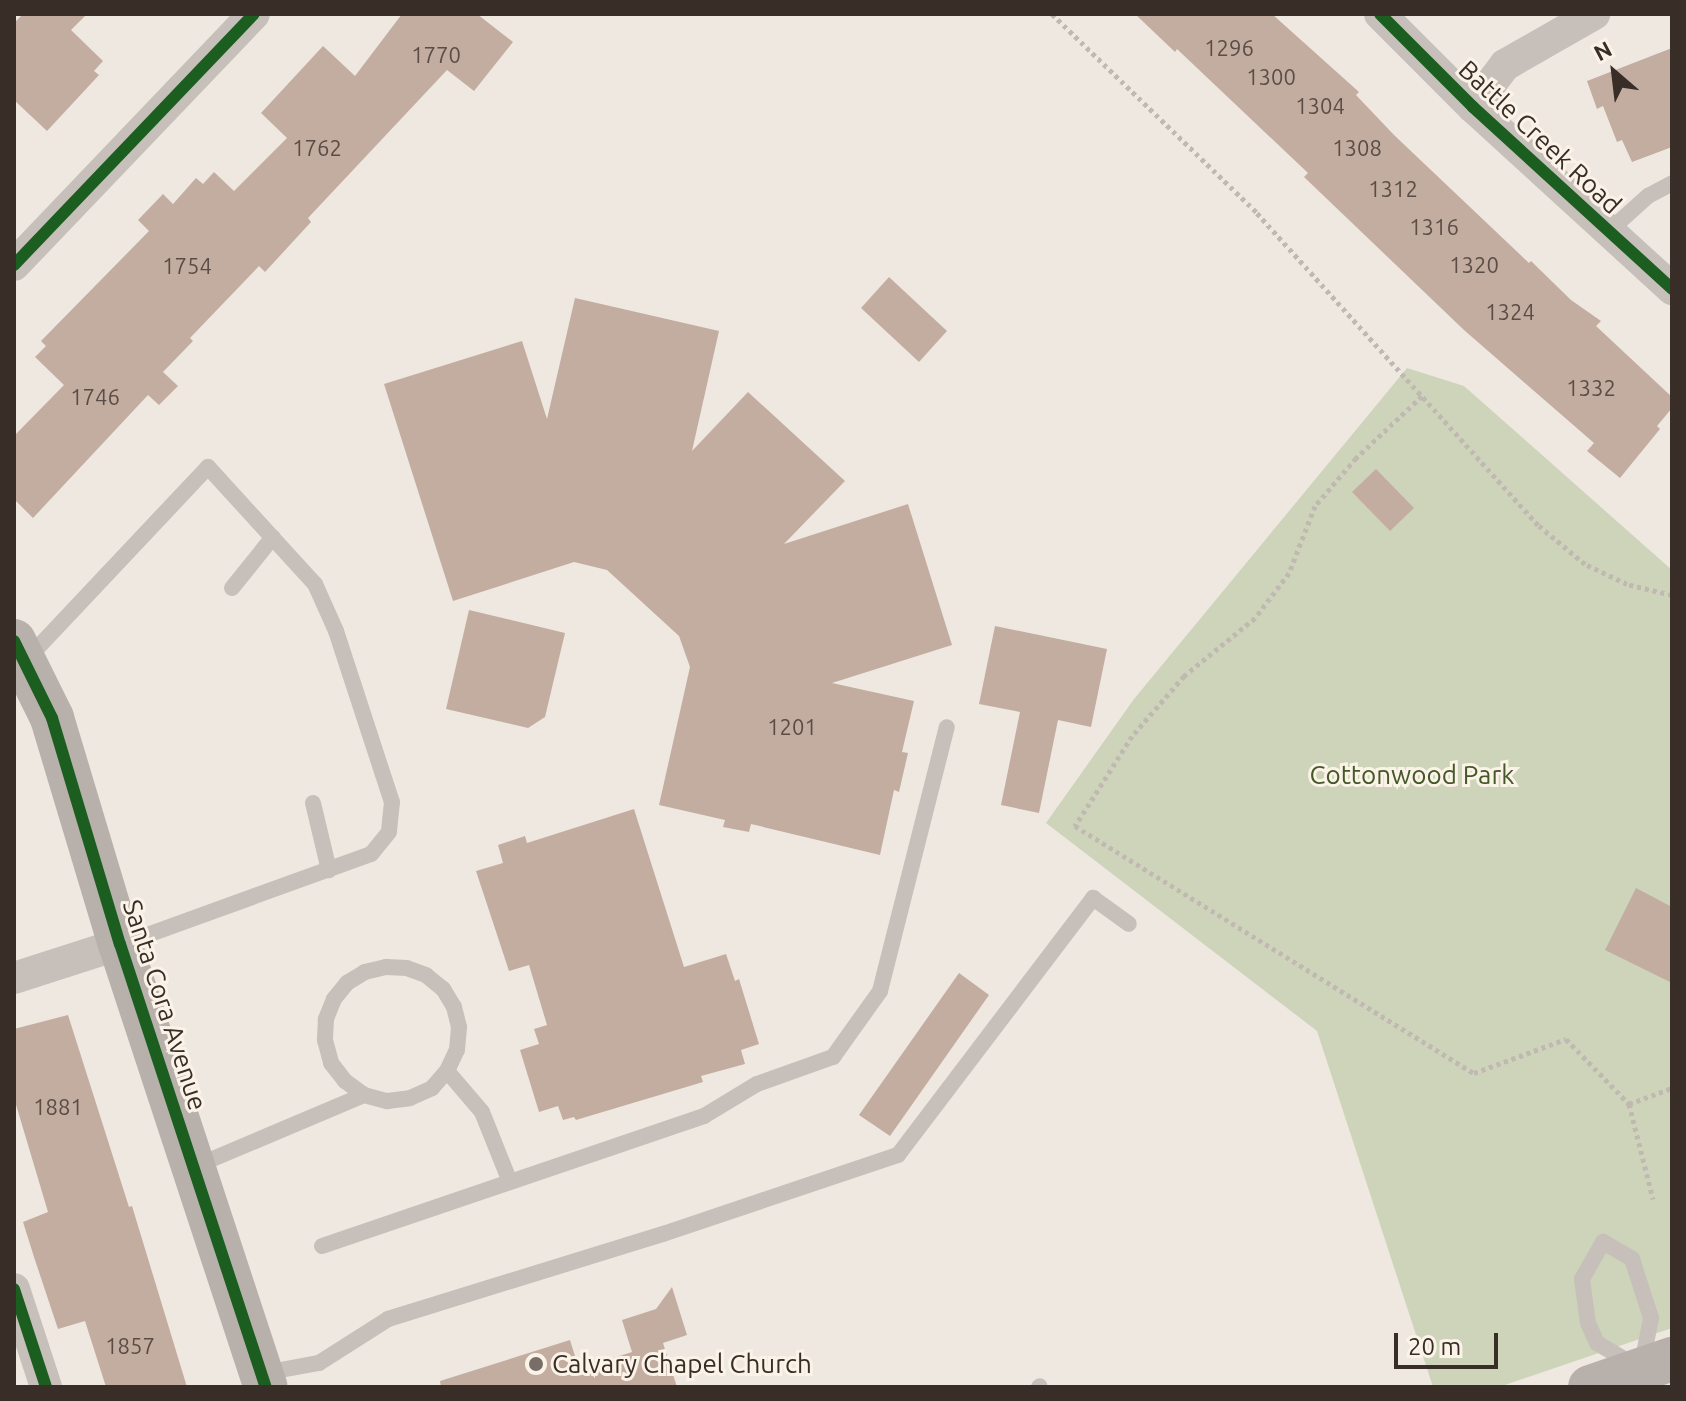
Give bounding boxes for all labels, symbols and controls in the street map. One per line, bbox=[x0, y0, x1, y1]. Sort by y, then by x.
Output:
north arrow bbox=[1574, 32, 1654, 112]
house number: 1296 bbox=[1204, 35, 1254, 61]
text: N bbox=[1589, 35, 1616, 65]
house number: 1770 bbox=[411, 42, 461, 68]
street label: Battle Creek Road bbox=[1452, 54, 1628, 220]
house number: 1300 bbox=[1246, 64, 1296, 90]
house number: 1304 bbox=[1295, 93, 1345, 119]
house number: 1762 bbox=[292, 135, 342, 161]
house number: 1308 bbox=[1332, 135, 1382, 161]
house number: 1312 bbox=[1368, 176, 1418, 202]
house number: 1316 bbox=[1409, 214, 1459, 240]
house number: 1320 bbox=[1449, 252, 1499, 278]
house number: 1754 bbox=[162, 253, 212, 279]
house number: 1324 bbox=[1485, 299, 1535, 325]
house number: 1332 bbox=[1566, 375, 1616, 401]
house number: 1746 bbox=[70, 384, 120, 410]
house number: 1201 bbox=[767, 714, 817, 740]
park label: Cottonwood Park bbox=[1310, 759, 1514, 791]
street label: Santa Cora Avenue bbox=[116, 896, 214, 1114]
house number: 1881 bbox=[33, 1094, 83, 1120]
scale bar bbox=[1398, 1317, 1502, 1367]
house number: 1857 bbox=[105, 1333, 155, 1359]
text: 20 m bbox=[1408, 1333, 1461, 1360]
place label: Calvary Chapel Church bbox=[552, 1348, 812, 1380]
marker: Calvary Chapel Church bbox=[527, 1355, 545, 1373]

